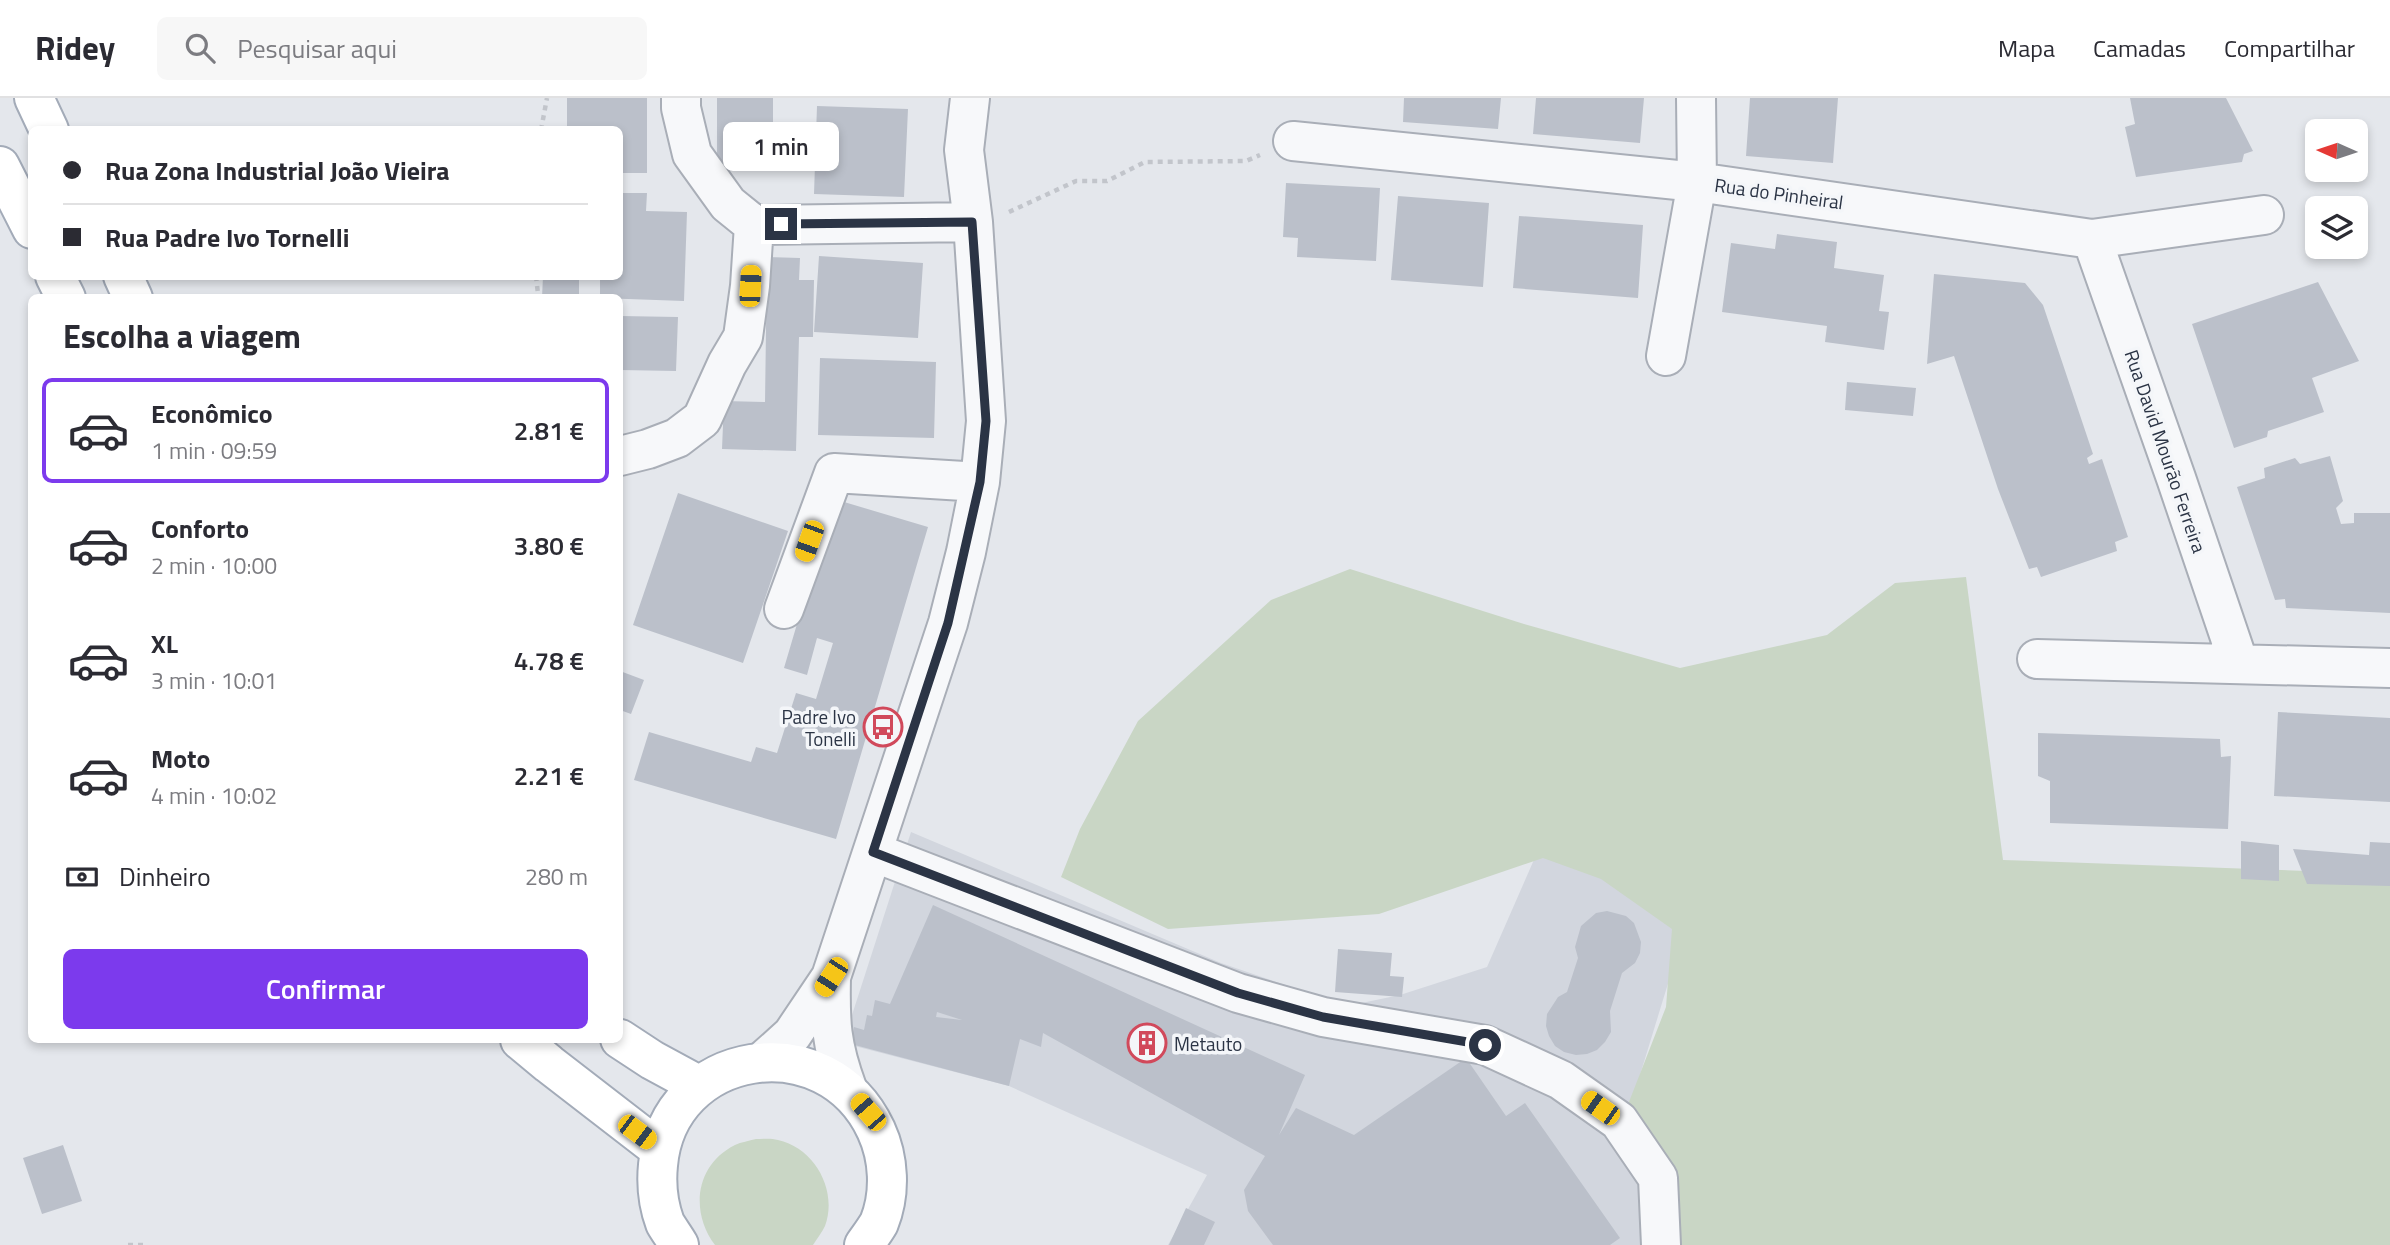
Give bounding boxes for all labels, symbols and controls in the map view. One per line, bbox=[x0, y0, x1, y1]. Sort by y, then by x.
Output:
search box bbox=[157, 17, 647, 80]
text: Ridey bbox=[35, 23, 115, 73]
icon: search bbox=[181, 29, 219, 67]
text: Pesquisar aqui bbox=[237, 29, 397, 68]
text: Mapa bbox=[1998, 30, 2055, 66]
text: Camadas bbox=[2093, 30, 2186, 66]
text: Compartilhar bbox=[2224, 30, 2355, 66]
north arrow bbox=[2305, 119, 2368, 182]
map controls bbox=[2305, 119, 2368, 259]
callout: 1 min bbox=[723, 122, 839, 172]
text: 1 min bbox=[753, 129, 809, 164]
text: Rua Zona Industrial João Vieira bbox=[105, 151, 450, 190]
street label: Rua do Pinheiral bbox=[1713, 170, 1845, 216]
button: layers bbox=[2305, 196, 2368, 259]
route end bbox=[765, 208, 797, 240]
text: Rua Padre Ivo Tornelli bbox=[105, 218, 349, 257]
car bbox=[739, 264, 762, 308]
text: Escolha a viagem bbox=[63, 312, 301, 360]
street label: Rua David Mourão Ferreira bbox=[2118, 346, 2215, 557]
text: Econômico bbox=[151, 394, 273, 433]
icon: car bbox=[67, 399, 130, 462]
text: 2.81 € bbox=[514, 411, 584, 450]
text: 1 min · 09:59 bbox=[151, 433, 277, 468]
text: Conforto bbox=[151, 509, 249, 548]
icon: car bbox=[67, 514, 130, 577]
car bbox=[792, 518, 827, 564]
text: 3.80 € bbox=[514, 526, 584, 565]
text: 2 min · 10:00 bbox=[151, 548, 277, 583]
text: XL bbox=[151, 624, 178, 663]
icon: car bbox=[67, 629, 130, 692]
text: 4.78 € bbox=[514, 641, 584, 680]
text: 3 min · 10:01 bbox=[151, 663, 277, 698]
place label: Padre Ivo Tonelli bbox=[781, 702, 856, 753]
bus stop icon: Padre Ivo Tonelli bbox=[862, 706, 904, 748]
text: Moto bbox=[151, 739, 210, 778]
icon: car bbox=[67, 744, 130, 807]
text: 2.21 € bbox=[514, 756, 584, 795]
text: 4 min · 10:02 bbox=[151, 778, 277, 813]
text: Dinheiro bbox=[119, 857, 211, 896]
icon: cash bbox=[63, 858, 101, 896]
text: 280 m bbox=[525, 859, 588, 894]
button: Confirmar bbox=[63, 949, 588, 1029]
car bbox=[811, 954, 852, 1000]
building icon: Metauto bbox=[1126, 1022, 1168, 1064]
place label: Metauto bbox=[1174, 1029, 1242, 1058]
route start bbox=[1469, 1029, 1501, 1061]
car bbox=[1577, 1087, 1624, 1129]
car bbox=[847, 1089, 890, 1135]
car bbox=[614, 1111, 661, 1153]

